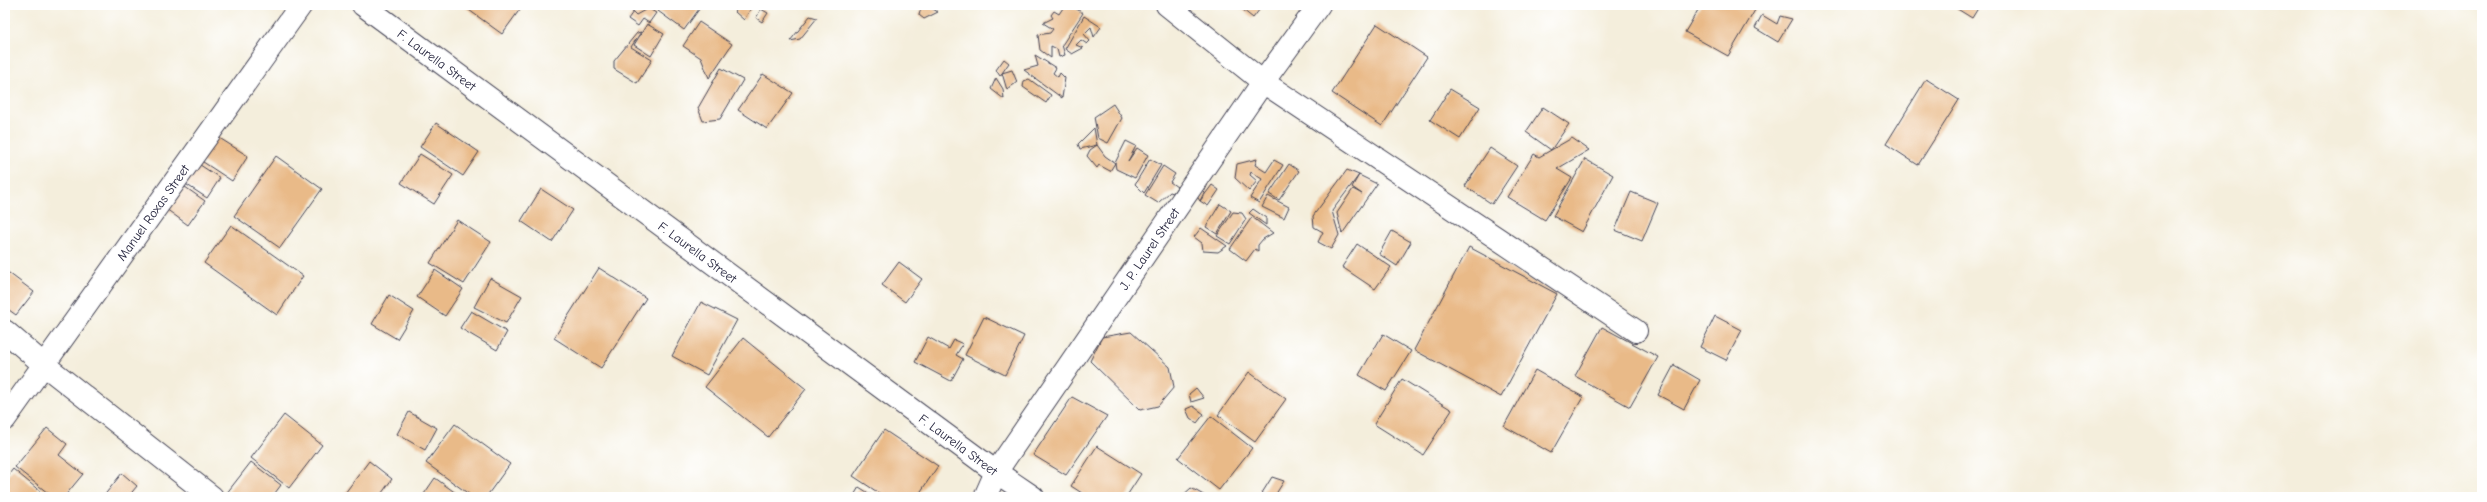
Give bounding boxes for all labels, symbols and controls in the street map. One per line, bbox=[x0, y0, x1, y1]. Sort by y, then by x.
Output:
street label: F. Laurella Street bbox=[395, 26, 480, 94]
street label: Manuel Roxas Street bbox=[113, 160, 193, 263]
street label: J. P. Laurel Street bbox=[1116, 204, 1183, 292]
street label: F. Laurella Street bbox=[656, 218, 741, 287]
street label: F. Laurella Street bbox=[916, 410, 1002, 479]

